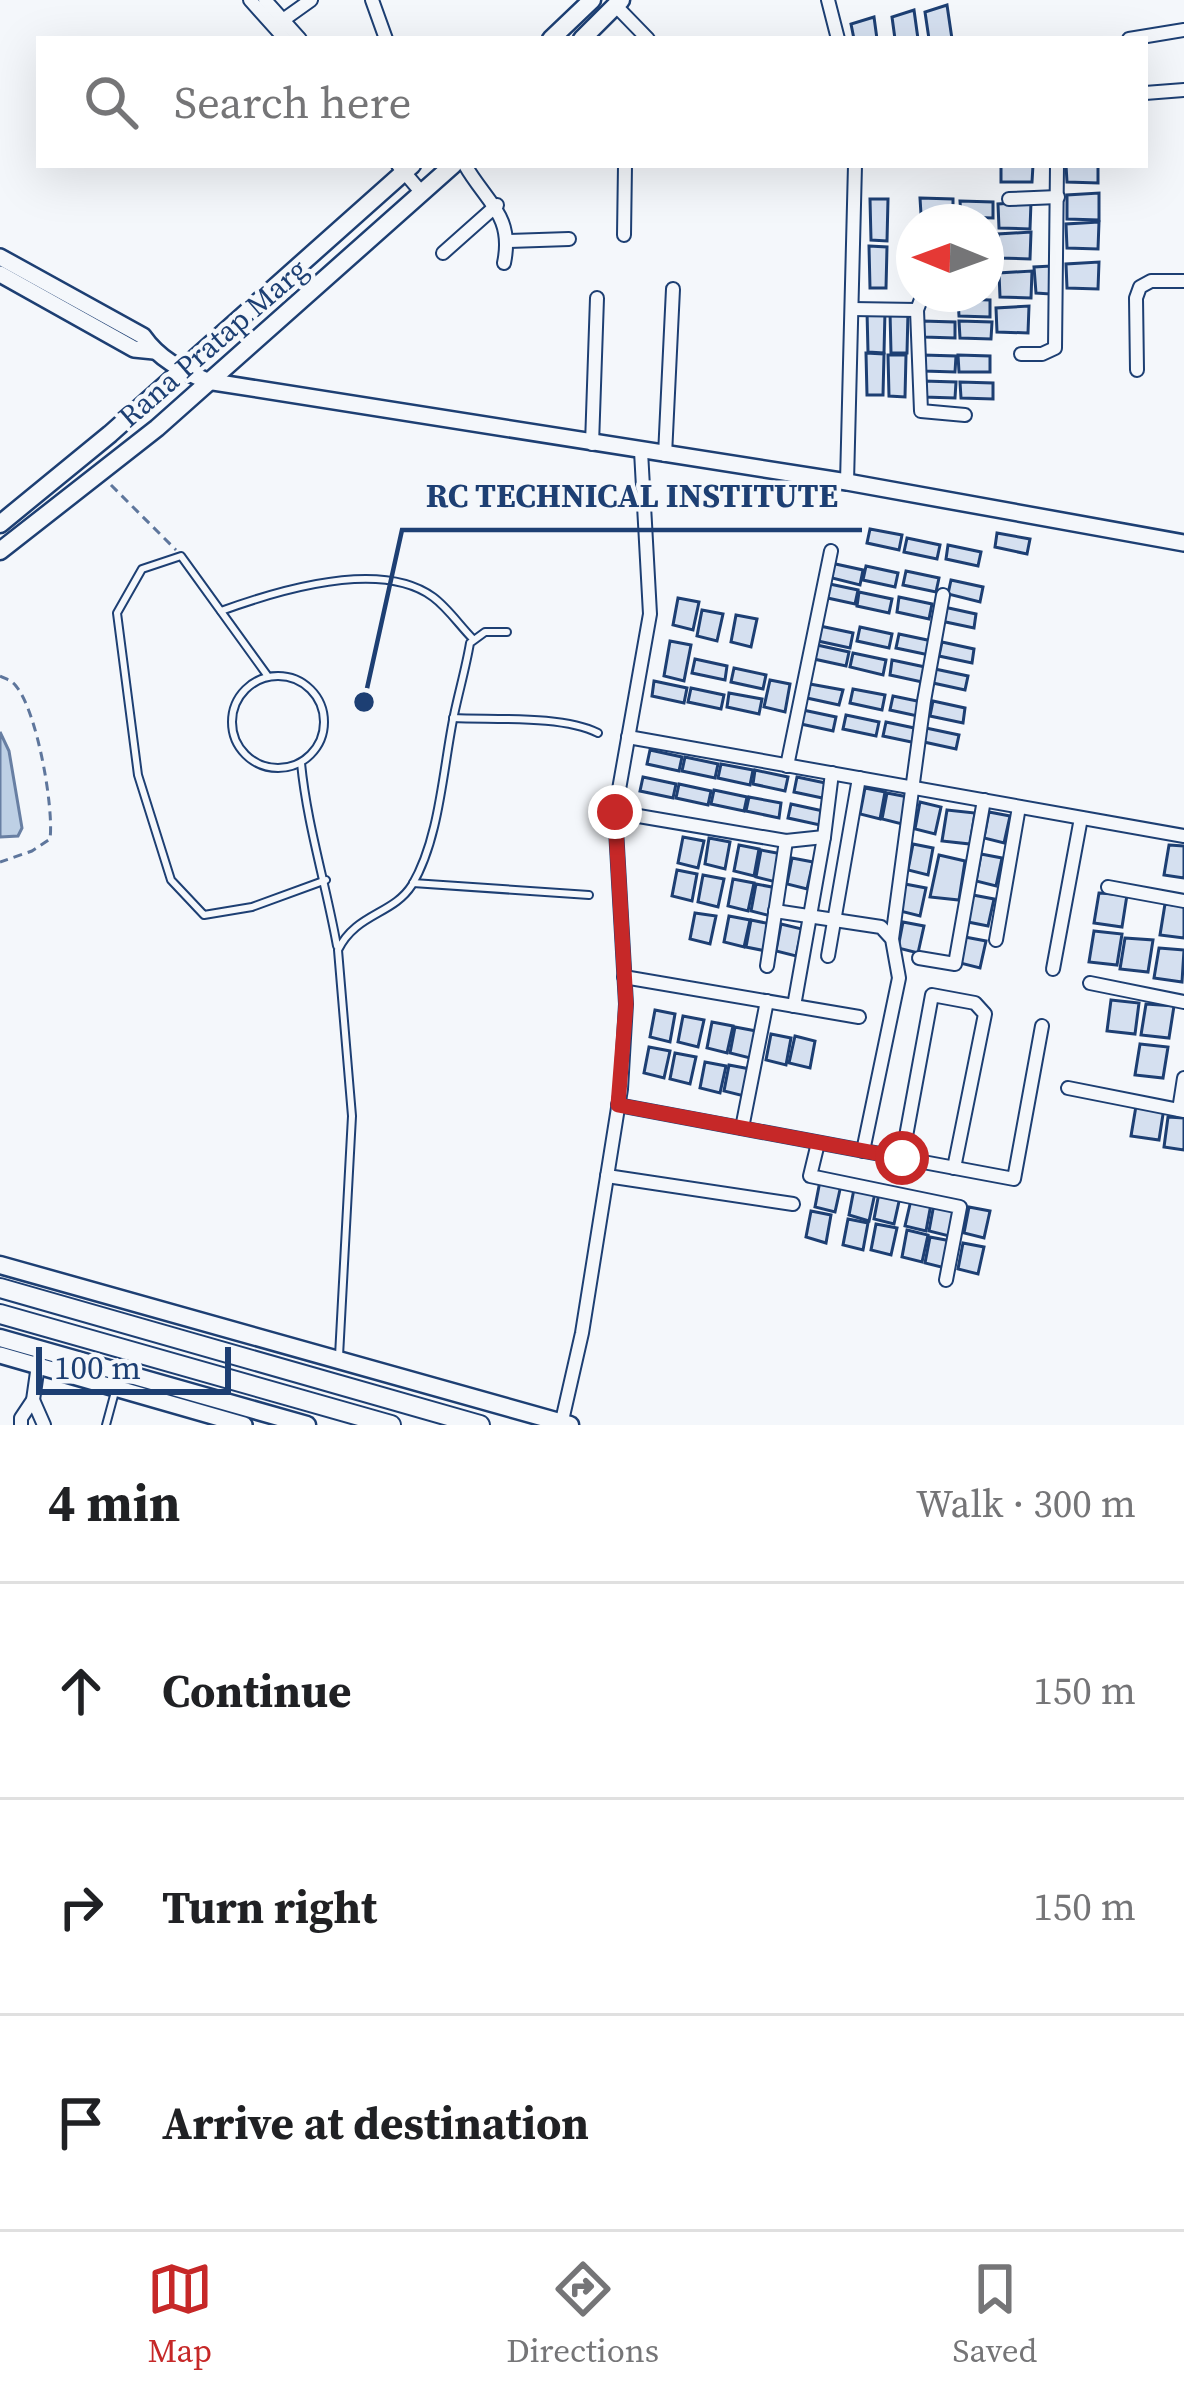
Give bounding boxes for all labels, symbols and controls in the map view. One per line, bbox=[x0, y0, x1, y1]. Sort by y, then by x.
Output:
search box bbox=[36, 36, 1148, 168]
icon: search bbox=[78, 69, 144, 135]
text: Search here bbox=[174, 71, 411, 133]
north arrow bbox=[896, 204, 1004, 312]
street label: Rana Pratap Marg bbox=[109, 249, 316, 436]
callout: RC TECHNICAL INSTITUTE bbox=[402, 461, 862, 530]
text: RC TECHNICAL INSTITUTE bbox=[426, 473, 838, 518]
route end bbox=[588, 785, 642, 839]
route start bbox=[875, 1131, 929, 1185]
scale bar bbox=[36, 1341, 231, 1394]
text: 100 m bbox=[54, 1345, 141, 1390]
text: 4 min bbox=[48, 1468, 180, 1538]
text: Walk · 300 m bbox=[916, 1477, 1136, 1530]
icon: ahead bbox=[48, 1658, 114, 1724]
text: Continue bbox=[162, 1660, 351, 1722]
text: 150 m bbox=[1033, 1664, 1136, 1717]
icon: right bbox=[48, 1874, 114, 1940]
text: Turn right bbox=[162, 1876, 377, 1938]
text: 150 m bbox=[1033, 1880, 1136, 1933]
icon: arrive bbox=[48, 2090, 114, 2156]
text: Arrive at destination bbox=[162, 2092, 589, 2154]
tab: Map bbox=[147, 2256, 213, 2373]
tab: Directions bbox=[506, 2256, 659, 2373]
tab: Saved bbox=[953, 2256, 1037, 2373]

